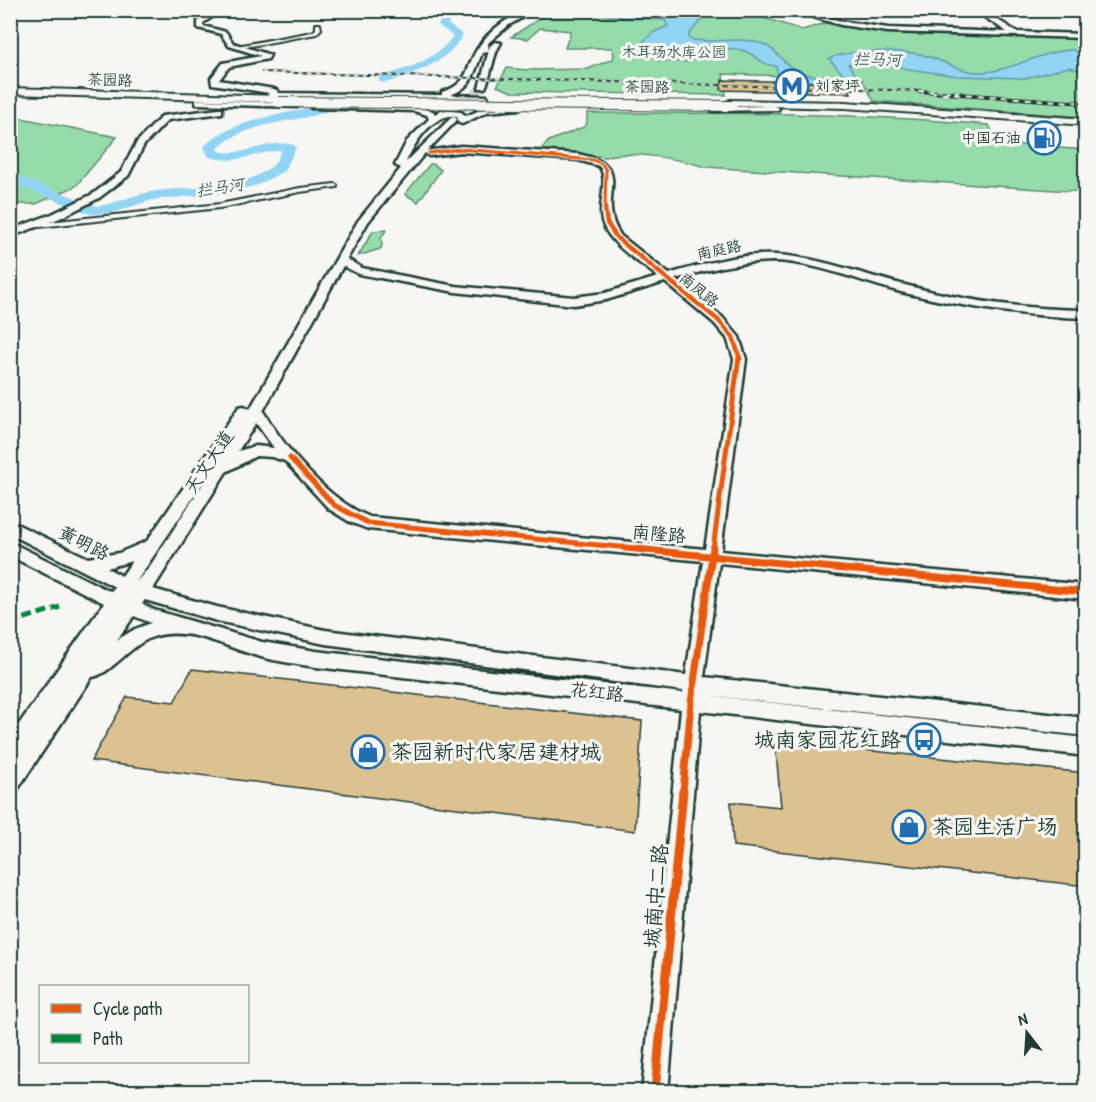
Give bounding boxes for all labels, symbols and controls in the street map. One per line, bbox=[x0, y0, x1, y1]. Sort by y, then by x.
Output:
park label: 木耳场水库公园 bbox=[621, 41, 727, 62]
water label: 拦马河 bbox=[853, 48, 904, 70]
street label: 茶园路 bbox=[87, 68, 133, 91]
metro station icon: 刘家坪 bbox=[774, 68, 810, 104]
place label: 刘家坪 bbox=[815, 75, 860, 96]
street label: 茶园路 bbox=[624, 76, 670, 97]
fuel station icon: 中国石油 bbox=[1026, 120, 1062, 156]
place label: 中国石油 bbox=[961, 127, 1021, 148]
water label: 拦马河 bbox=[195, 172, 248, 202]
street label: 南庭路 bbox=[695, 235, 743, 264]
street label: 南凤路 bbox=[675, 267, 723, 312]
street label: 天文大道 bbox=[178, 425, 239, 499]
street label: 黄明路 bbox=[54, 519, 114, 566]
street label: 南隆路 bbox=[631, 519, 687, 548]
street label: 花红路 bbox=[569, 676, 625, 707]
bus stop icon: 城南家园花红路 bbox=[906, 722, 942, 758]
place label: 城南家园花红路 bbox=[754, 725, 901, 754]
shop icon: 茶园新时代家居建材城 bbox=[350, 734, 386, 770]
place label: 茶园新时代家居建材城 bbox=[391, 737, 601, 766]
shop icon: 茶园生活广场 bbox=[891, 809, 927, 845]
place label: 茶园生活广场 bbox=[932, 812, 1058, 841]
street label: 城南中二路 bbox=[636, 842, 675, 950]
legend bbox=[39, 985, 249, 1063]
text: Cycle path bbox=[93, 996, 163, 1021]
north arrow bbox=[997, 1003, 1057, 1063]
text: N bbox=[1015, 1007, 1030, 1030]
text: Path bbox=[93, 1026, 123, 1051]

